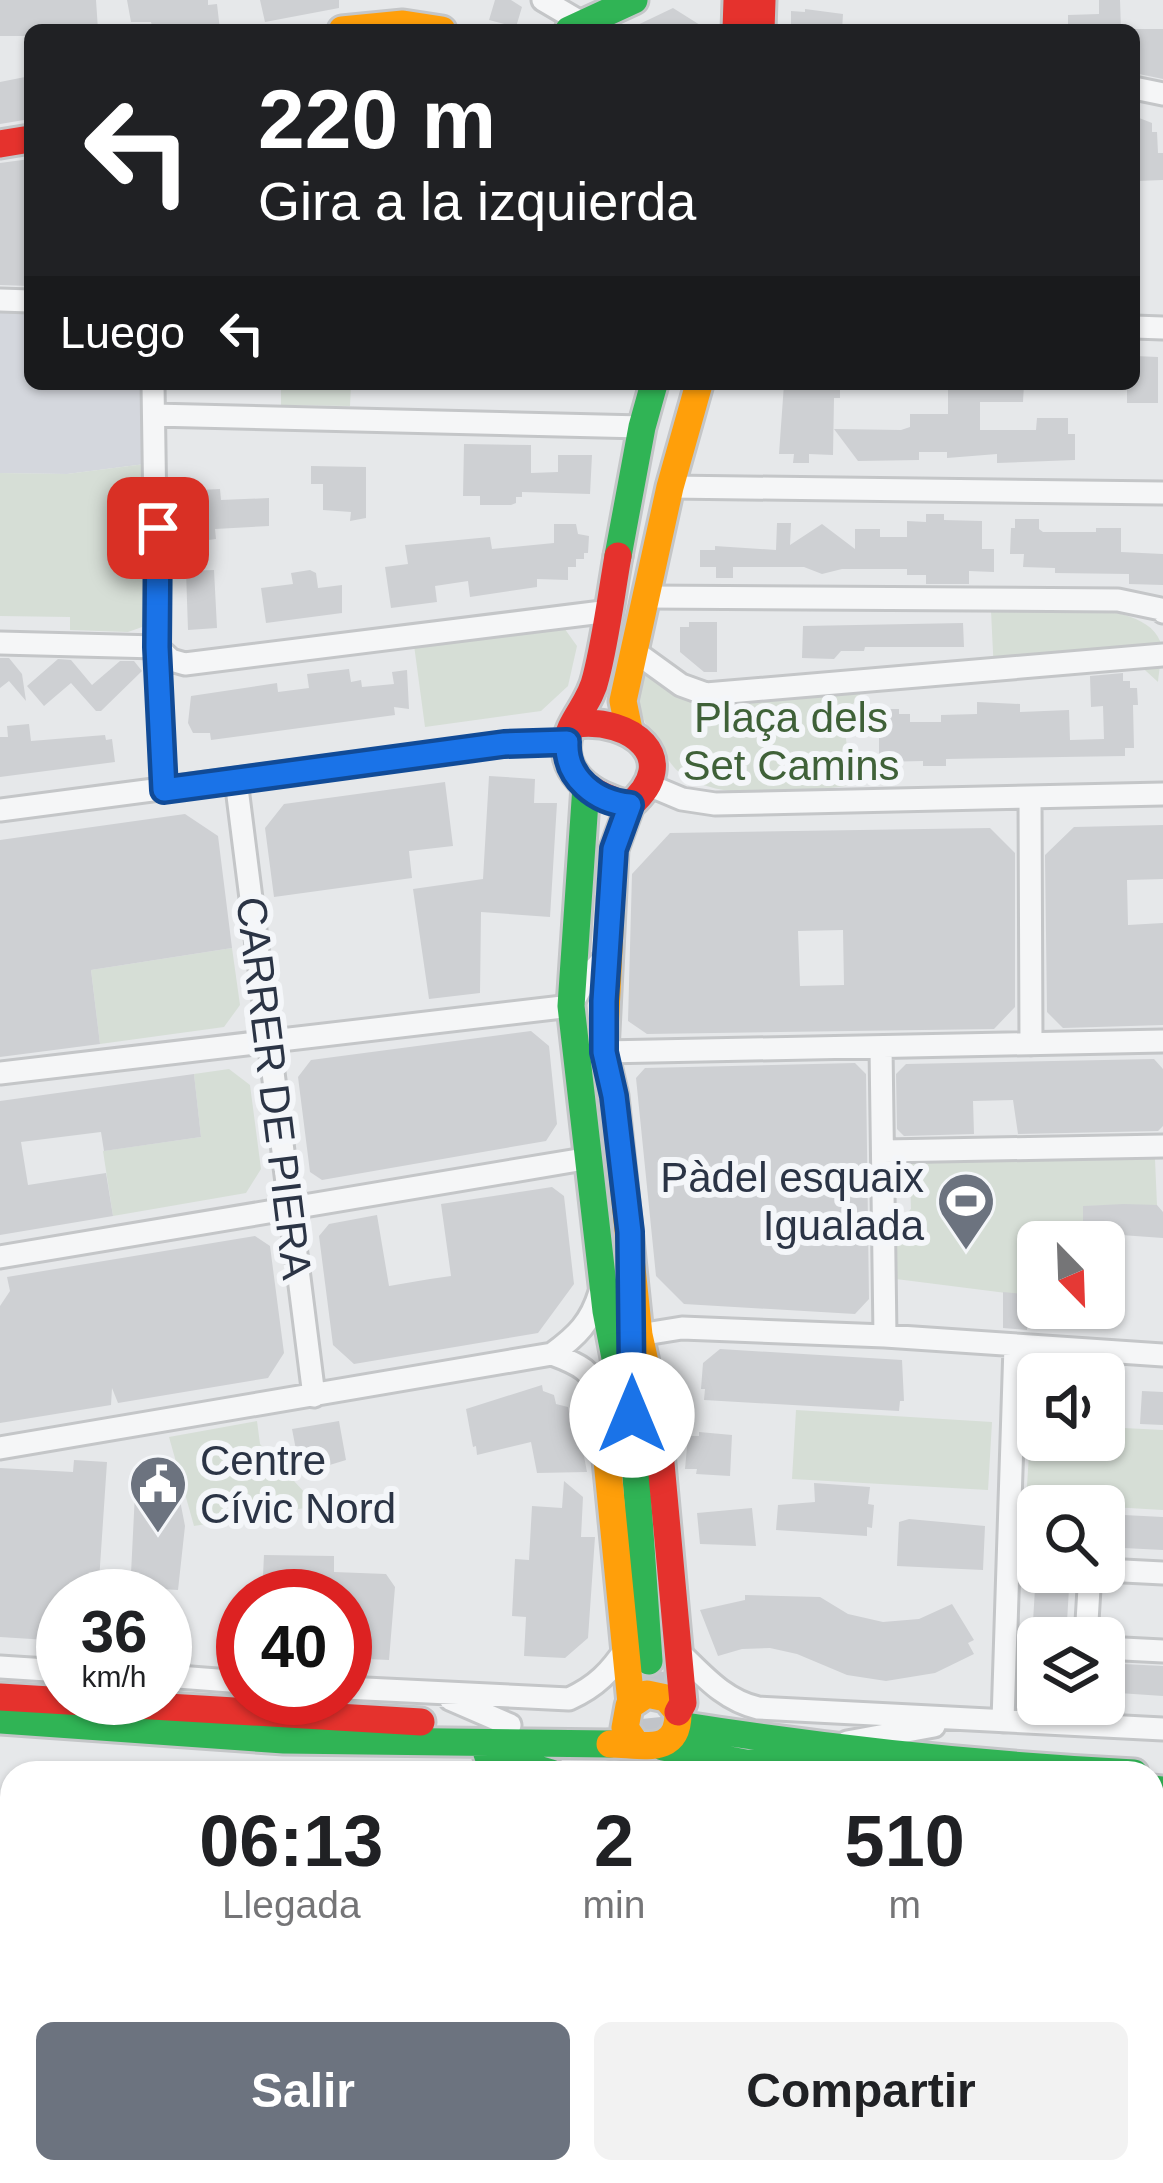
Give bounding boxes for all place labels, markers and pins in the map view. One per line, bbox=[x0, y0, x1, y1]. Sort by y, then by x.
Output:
pin bbox=[107, 477, 209, 579]
place label: Pàdel esquaix Igualada bbox=[660, 1154, 925, 1249]
sports icon: Pàdel esquaix Igualada bbox=[935, 1170, 997, 1252]
place label: Centre Cívic Nord bbox=[200, 1437, 396, 1532]
public building icon: Centre Cívic Nord bbox=[127, 1453, 189, 1535]

